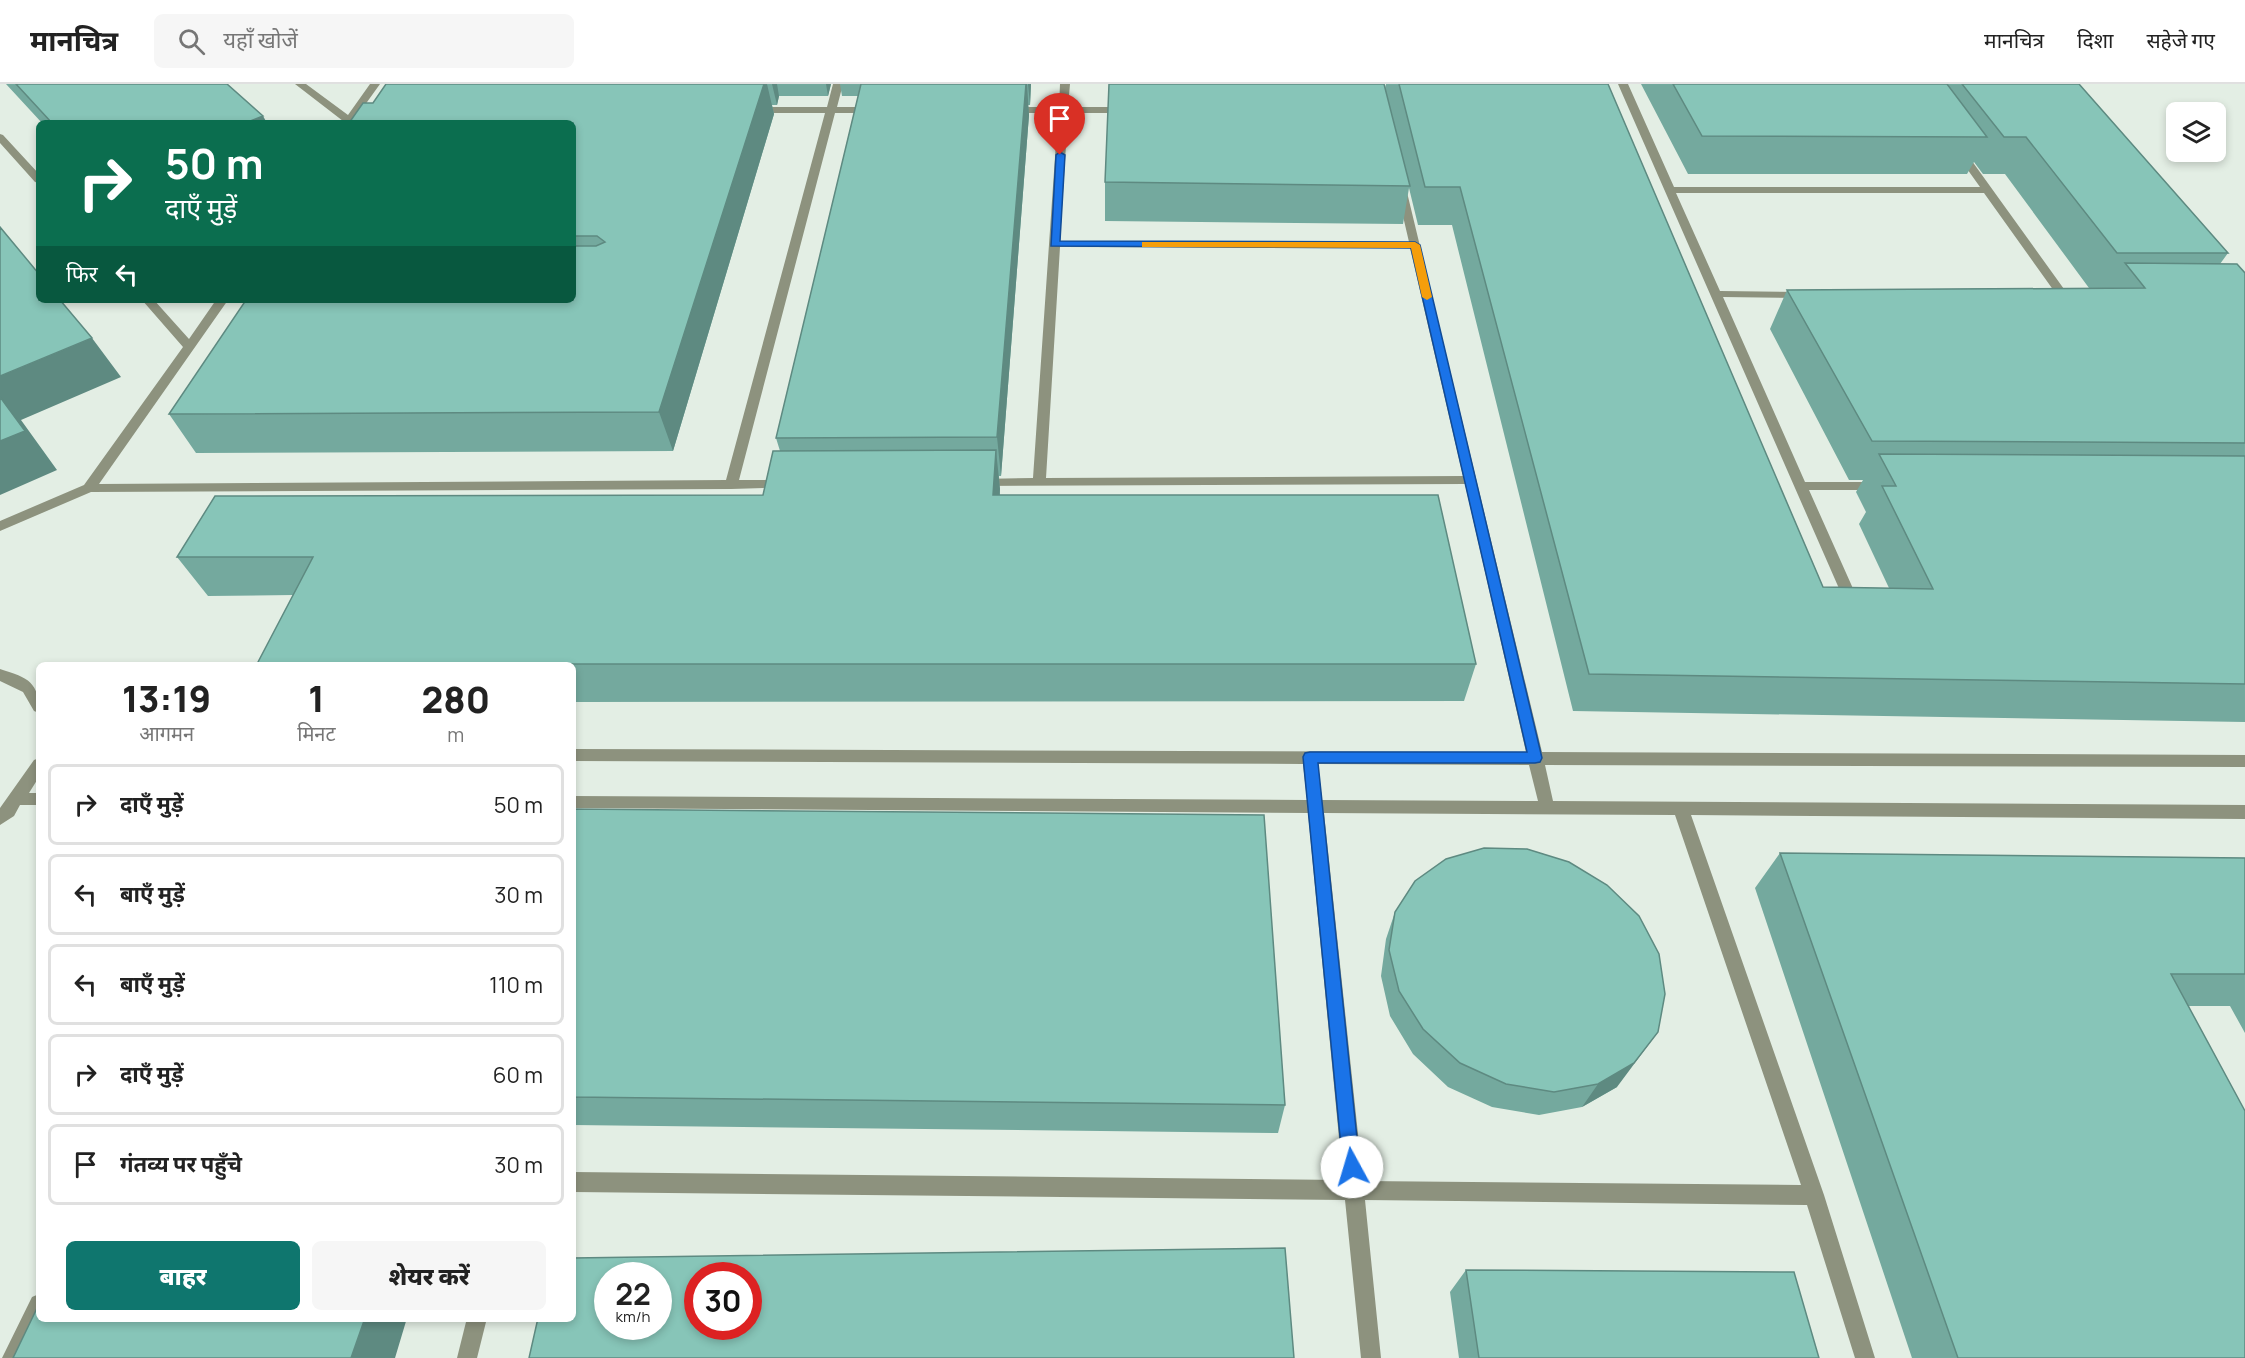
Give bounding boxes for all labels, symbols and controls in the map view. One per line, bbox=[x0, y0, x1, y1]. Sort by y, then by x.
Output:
search box bbox=[154, 14, 574, 68]
text: मानचित्र bbox=[30, 21, 118, 59]
icon: search bbox=[175, 25, 208, 58]
text: यहाँ खोजें bbox=[223, 25, 298, 55]
text: मानचित्र bbox=[1984, 26, 2044, 54]
text: दिशा bbox=[2077, 26, 2113, 54]
text: सहेजे गए bbox=[2146, 26, 2215, 54]
pin bbox=[1034, 93, 1085, 155]
icon: arrive bbox=[1043, 102, 1076, 135]
map controls bbox=[2166, 102, 2226, 162]
button: layers bbox=[2166, 102, 2226, 162]
text: 50 m bbox=[165, 134, 263, 192]
icon: right bbox=[66, 144, 144, 222]
text: दाएँ मुड़ें bbox=[165, 189, 237, 226]
icon: left bbox=[110, 258, 143, 291]
text: फिर bbox=[66, 259, 98, 289]
text: 13:19 bbox=[122, 674, 211, 723]
text: 1 bbox=[308, 674, 325, 723]
text: 280 bbox=[422, 675, 490, 724]
text: आगमन bbox=[139, 720, 194, 747]
text: मिनट bbox=[297, 720, 336, 747]
text: m bbox=[447, 721, 464, 748]
icon: right bbox=[69, 788, 102, 821]
text: दाएँ मुड़ें bbox=[120, 789, 183, 819]
text: 50 m bbox=[494, 790, 543, 820]
icon: left bbox=[69, 878, 102, 911]
text: बाएँ मुड़ें bbox=[120, 879, 185, 909]
text: 30 m bbox=[494, 880, 543, 910]
icon: left bbox=[69, 968, 102, 1001]
text: बाएँ मुड़ें bbox=[120, 969, 185, 999]
text: 110 m bbox=[489, 970, 543, 1000]
icon: right bbox=[69, 1058, 102, 1091]
text: दाएँ मुड़ें bbox=[120, 1059, 183, 1089]
text: 60 m bbox=[493, 1060, 543, 1090]
position arrow bbox=[1320, 1135, 1384, 1199]
icon: arrive bbox=[69, 1148, 102, 1181]
text: गंतव्य पर पहुँचे bbox=[120, 1149, 242, 1179]
text: 30 m bbox=[494, 1150, 543, 1180]
button: बाहर bbox=[66, 1241, 300, 1310]
button: शेयर करें bbox=[312, 1241, 546, 1310]
speed limit sign: 30 bbox=[684, 1262, 762, 1340]
text: 22 bbox=[615, 1273, 651, 1314]
text: km/h bbox=[616, 1306, 650, 1327]

